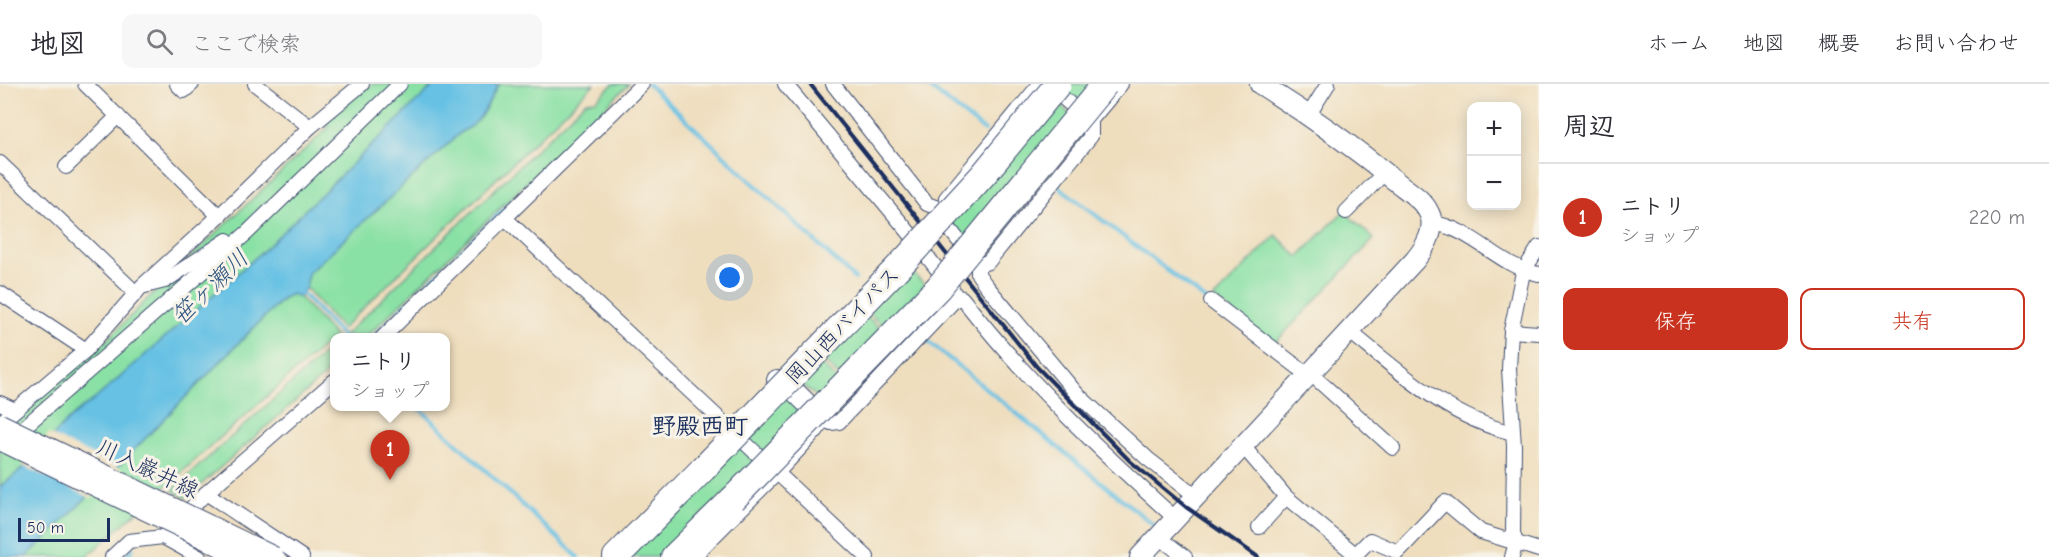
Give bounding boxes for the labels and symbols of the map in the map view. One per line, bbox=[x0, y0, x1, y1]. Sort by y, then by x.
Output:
water label: 笹ヶ瀬川 bbox=[166, 244, 254, 330]
street label: 岡山西バイパス bbox=[780, 261, 905, 390]
your location bbox=[715, 263, 744, 292]
district label: 野殿西町 bbox=[652, 412, 748, 440]
pin: 1 bbox=[370, 430, 410, 480]
street label: 川入巌井線 bbox=[92, 434, 203, 504]
scale bar bbox=[18, 515, 110, 542]

